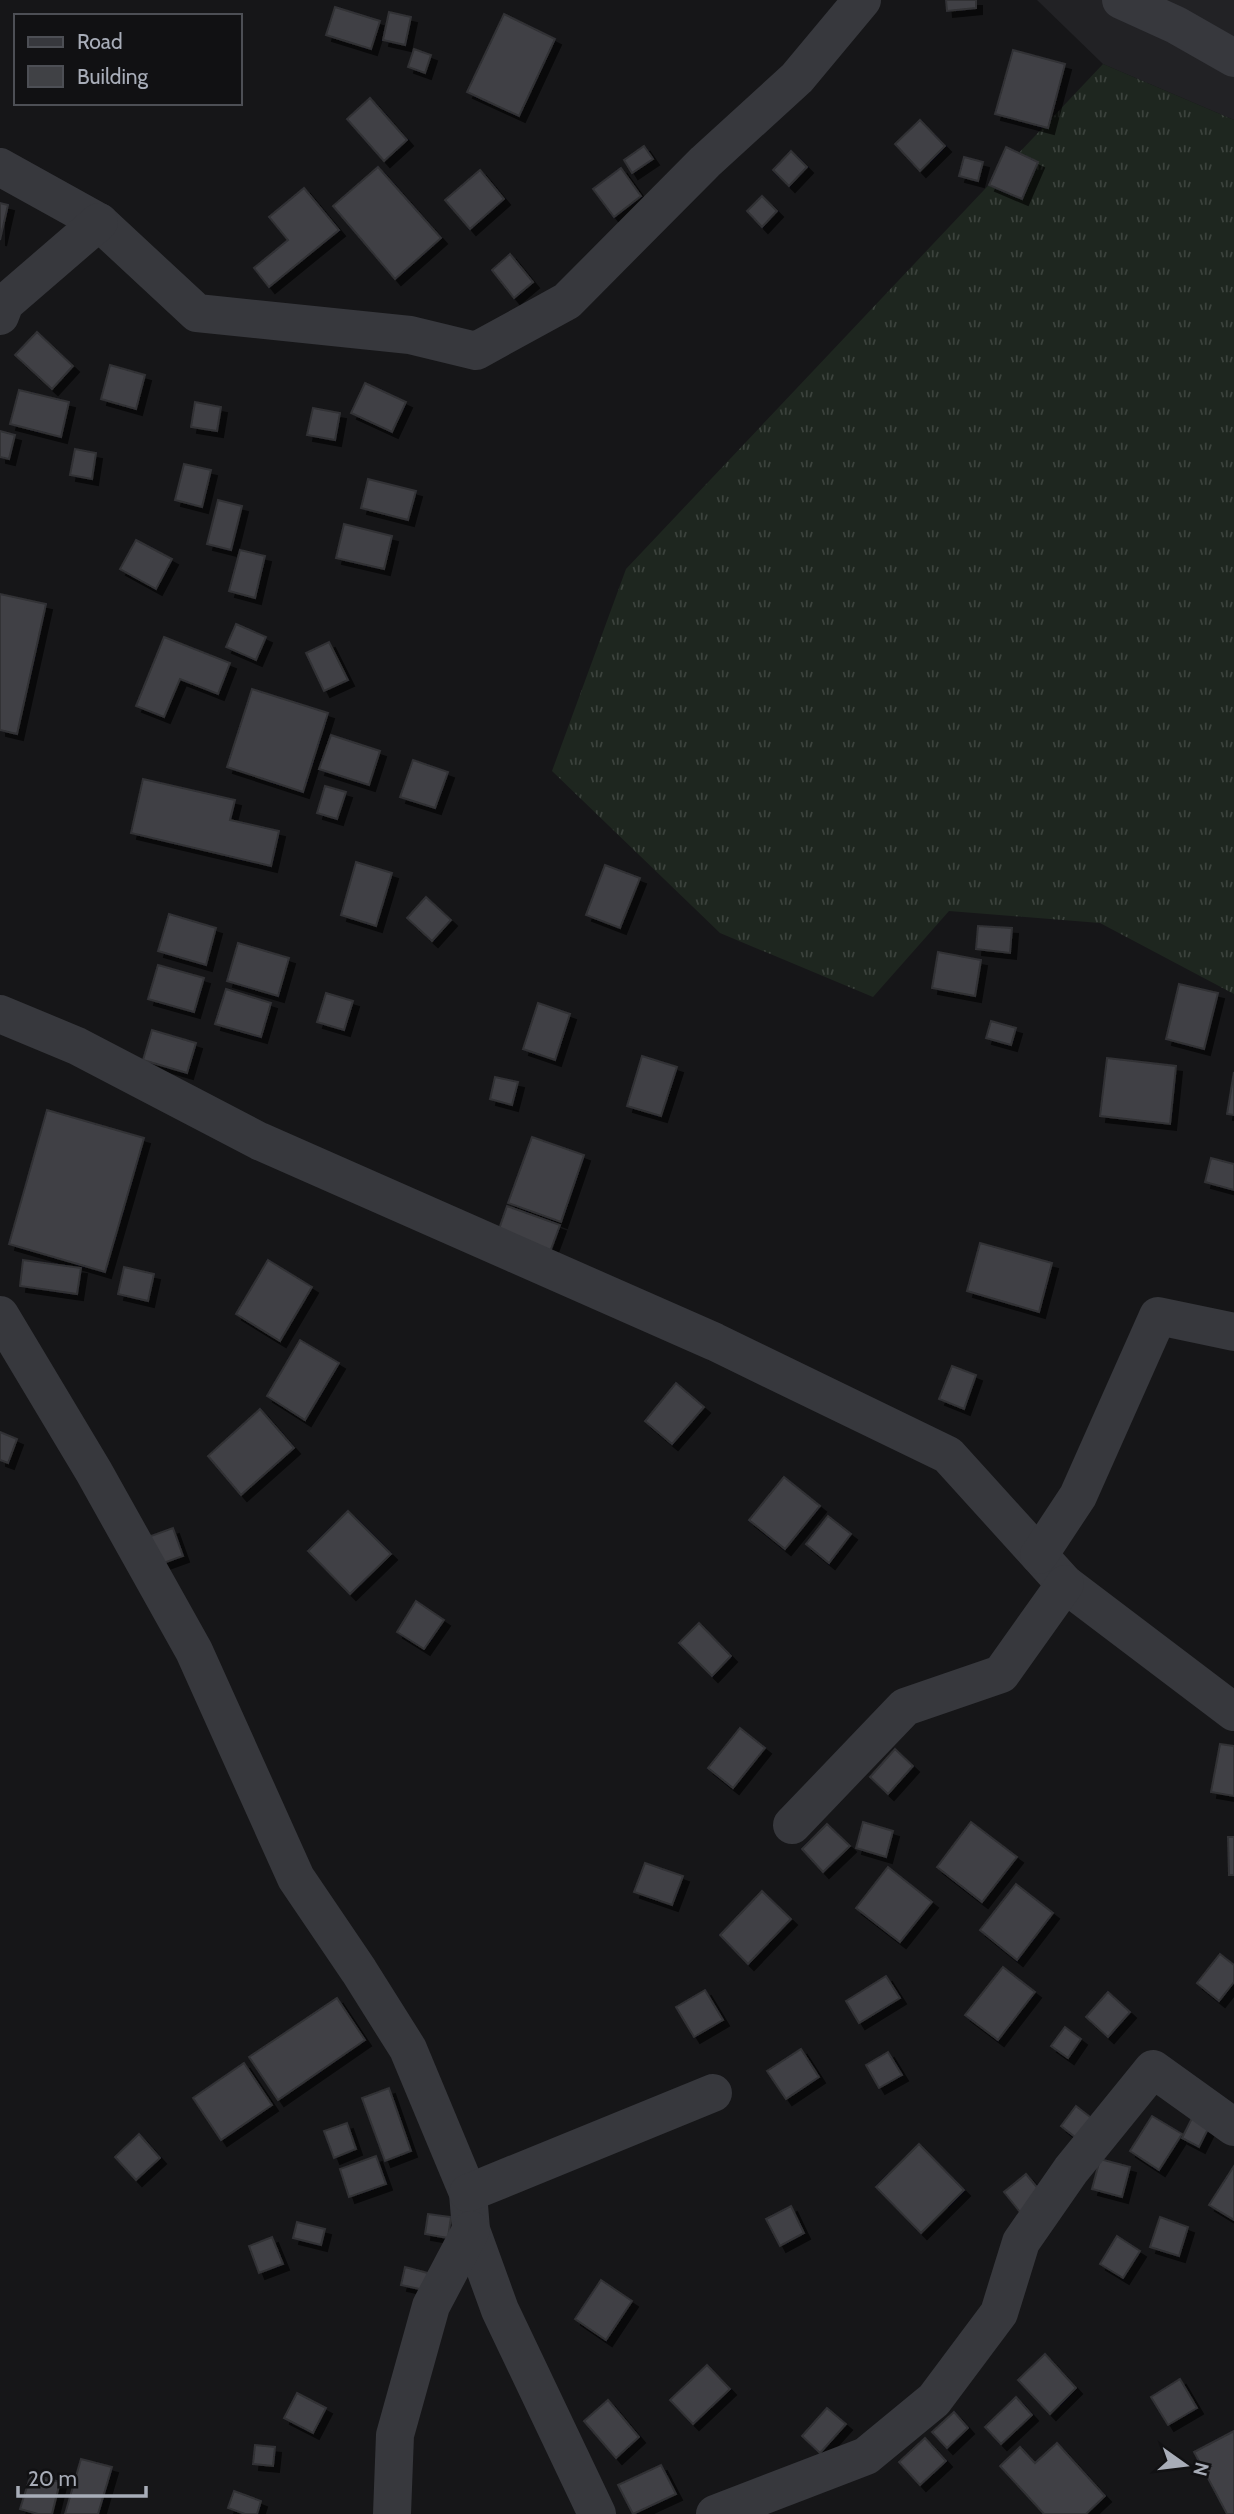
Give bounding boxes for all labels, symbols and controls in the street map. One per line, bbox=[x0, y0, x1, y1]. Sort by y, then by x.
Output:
legend bbox=[14, 14, 242, 105]
text: Road bbox=[77, 29, 123, 54]
text: Building bbox=[77, 64, 149, 89]
north arrow bbox=[1150, 2430, 1220, 2500]
scale bar bbox=[18, 2454, 145, 2498]
text: N bbox=[1188, 2460, 1214, 2478]
text: 20 m bbox=[28, 2466, 77, 2491]

